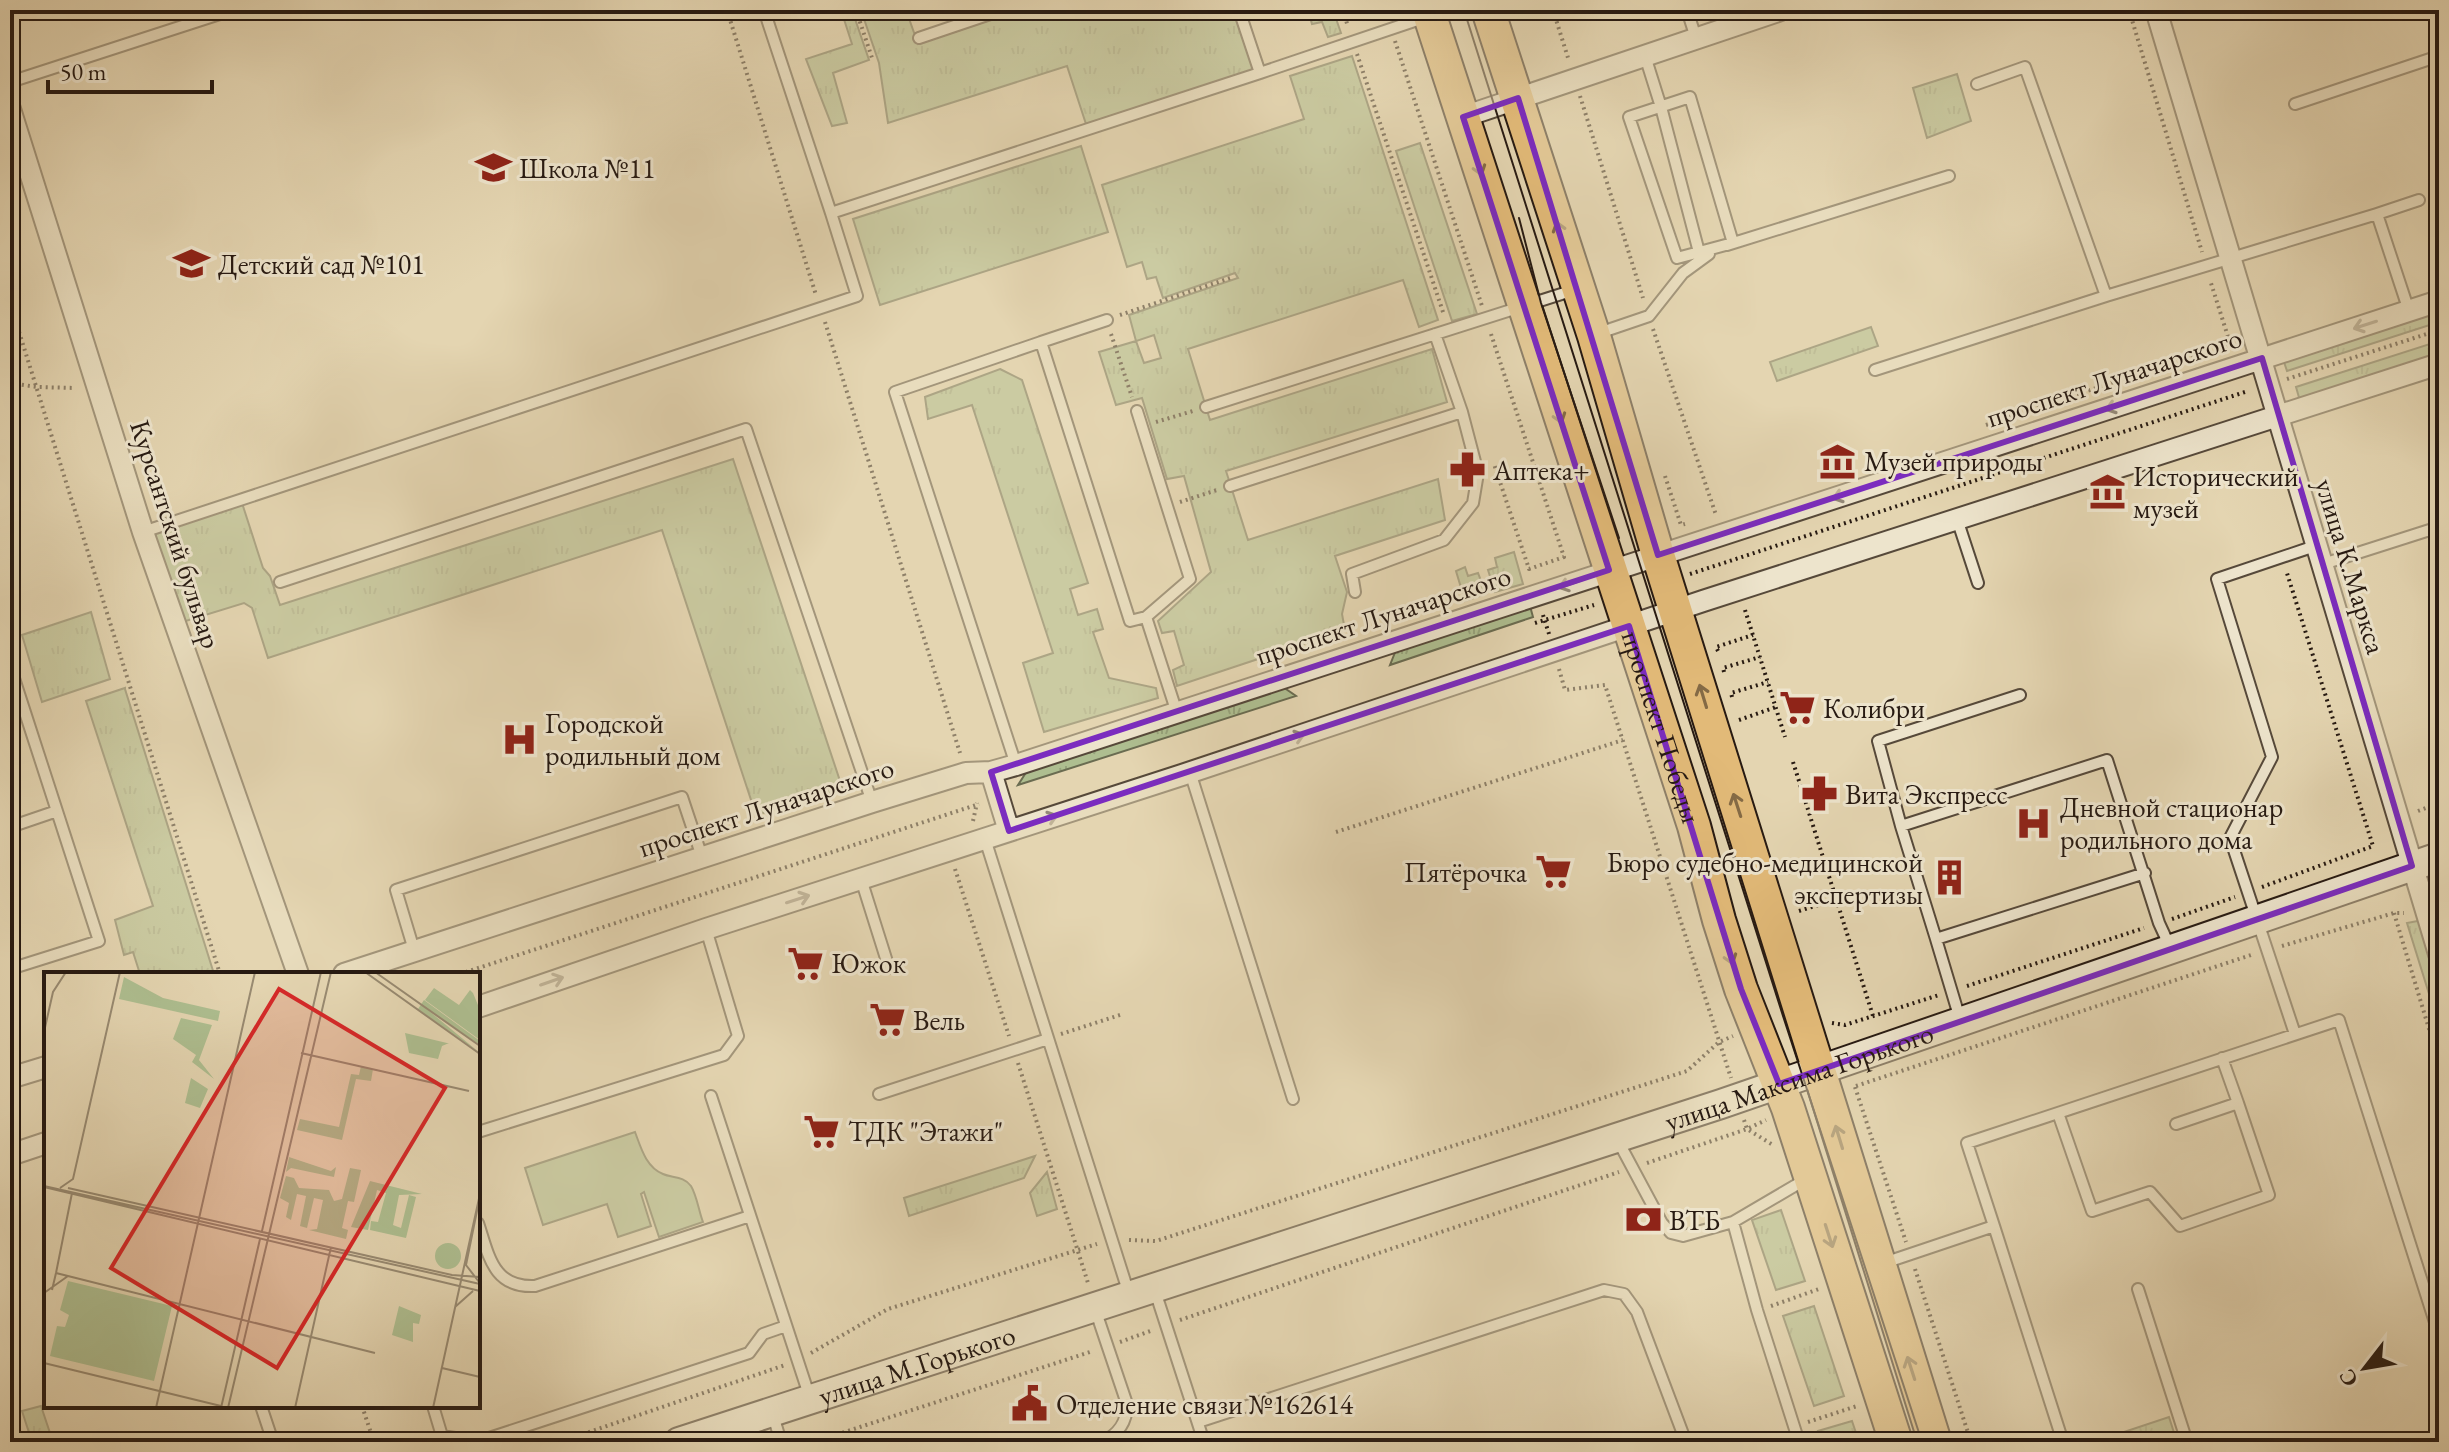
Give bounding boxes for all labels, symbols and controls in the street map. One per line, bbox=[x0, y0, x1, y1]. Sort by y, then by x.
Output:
scale bar bbox=[48, 44, 212, 94]
text: 50 m bbox=[60, 56, 107, 87]
school or university icon: Школа №11 bbox=[474, 149, 512, 187]
place label: Школа №11 bbox=[519, 150, 655, 186]
one-way arrow bbox=[1472, 151, 1486, 176]
one-way arrow bbox=[1552, 221, 1567, 246]
school or university icon: Детский сад №101 bbox=[173, 245, 211, 283]
place label: Детский сад №101 bbox=[218, 246, 425, 282]
street label: проспект Луначарского bbox=[1982, 319, 2246, 435]
one-way arrow bbox=[2352, 319, 2377, 334]
one-way arrow bbox=[1551, 399, 1566, 424]
one-way arrow bbox=[2105, 399, 2130, 414]
street label: Курсантский бульвар bbox=[122, 415, 230, 653]
museum icon: Музей природы bbox=[1819, 442, 1857, 480]
place label: Музей природы bbox=[1864, 443, 2043, 479]
pharmacy icon: Аптека+ bbox=[1448, 451, 1486, 489]
place label: Аптека+ bbox=[1492, 452, 1590, 488]
place label: Исторический музей bbox=[2133, 458, 2299, 526]
museum icon: Исторический музей bbox=[2088, 473, 2126, 511]
street label: улица К.Маркса bbox=[2307, 474, 2395, 659]
one-way arrow bbox=[1831, 488, 1857, 503]
street label: проспект Луначарского bbox=[1251, 557, 1515, 673]
one-way arrow bbox=[1557, 577, 1582, 592]
street label: проспект Победы bbox=[1614, 626, 1710, 828]
one-way arrow bbox=[1695, 683, 1710, 709]
supermarket icon: Колибри bbox=[1778, 689, 1816, 727]
place label: Колибри bbox=[1823, 690, 1925, 726]
place label: Городской родильный дом bbox=[545, 705, 721, 773]
hospital icon: Городской родильный дом bbox=[500, 720, 538, 758]
one-way arrow bbox=[1280, 730, 1305, 744]
street label: проспект Луначарского bbox=[634, 749, 898, 865]
pharmacy icon: Вита Экспресс bbox=[1800, 775, 1838, 813]
place label: Вита Экспресс bbox=[1845, 776, 2008, 812]
place label: Дневной стационар родильного дома bbox=[2060, 789, 2283, 857]
one-way arrow bbox=[1729, 793, 1744, 819]
hospital icon: Дневной стационар родильного дома bbox=[2015, 804, 2053, 842]
one-way arrow bbox=[1033, 810, 1058, 825]
place label: Бюро судебно-медицинской экспертизы bbox=[1607, 844, 1923, 912]
supermarket icon: Пятёрочка bbox=[1534, 853, 1572, 891]
place label: Пятёрочка bbox=[1404, 854, 1528, 890]
building icon: Бюро судебно-медицинской экспертизы bbox=[1930, 859, 1968, 897]
one-way arrow bbox=[785, 891, 811, 906]
one-way arrow bbox=[1723, 940, 1738, 965]
supermarket icon: Южок bbox=[786, 944, 824, 982]
place label: Южок bbox=[831, 945, 906, 981]
inset map bbox=[44, 972, 480, 1408]
one-way arrow bbox=[539, 973, 564, 988]
supermarket icon: Вель bbox=[868, 1001, 906, 1039]
place label: Вель bbox=[913, 1002, 965, 1038]
street label: улица Максима Горького bbox=[1660, 1014, 1938, 1139]
supermarket icon: ТДК "Этажи" bbox=[803, 1112, 841, 1150]
place label: ТДК "Этажи" bbox=[848, 1113, 1003, 1149]
one-way arrow bbox=[1831, 1125, 1846, 1151]
bank icon: ВТБ bbox=[1624, 1201, 1662, 1239]
place label: ВТБ bbox=[1669, 1202, 1720, 1238]
one-way arrow bbox=[1822, 1223, 1837, 1248]
street label: улица М.Горького bbox=[814, 1316, 1020, 1414]
north arrow bbox=[2325, 1328, 2405, 1408]
one-way arrow bbox=[1903, 1355, 1918, 1381]
text: С bbox=[2332, 1364, 2365, 1392]
public building icon: Отделение связи №162614 bbox=[1011, 1385, 1049, 1423]
place label: Отделение связи №162614 bbox=[1056, 1386, 1354, 1422]

